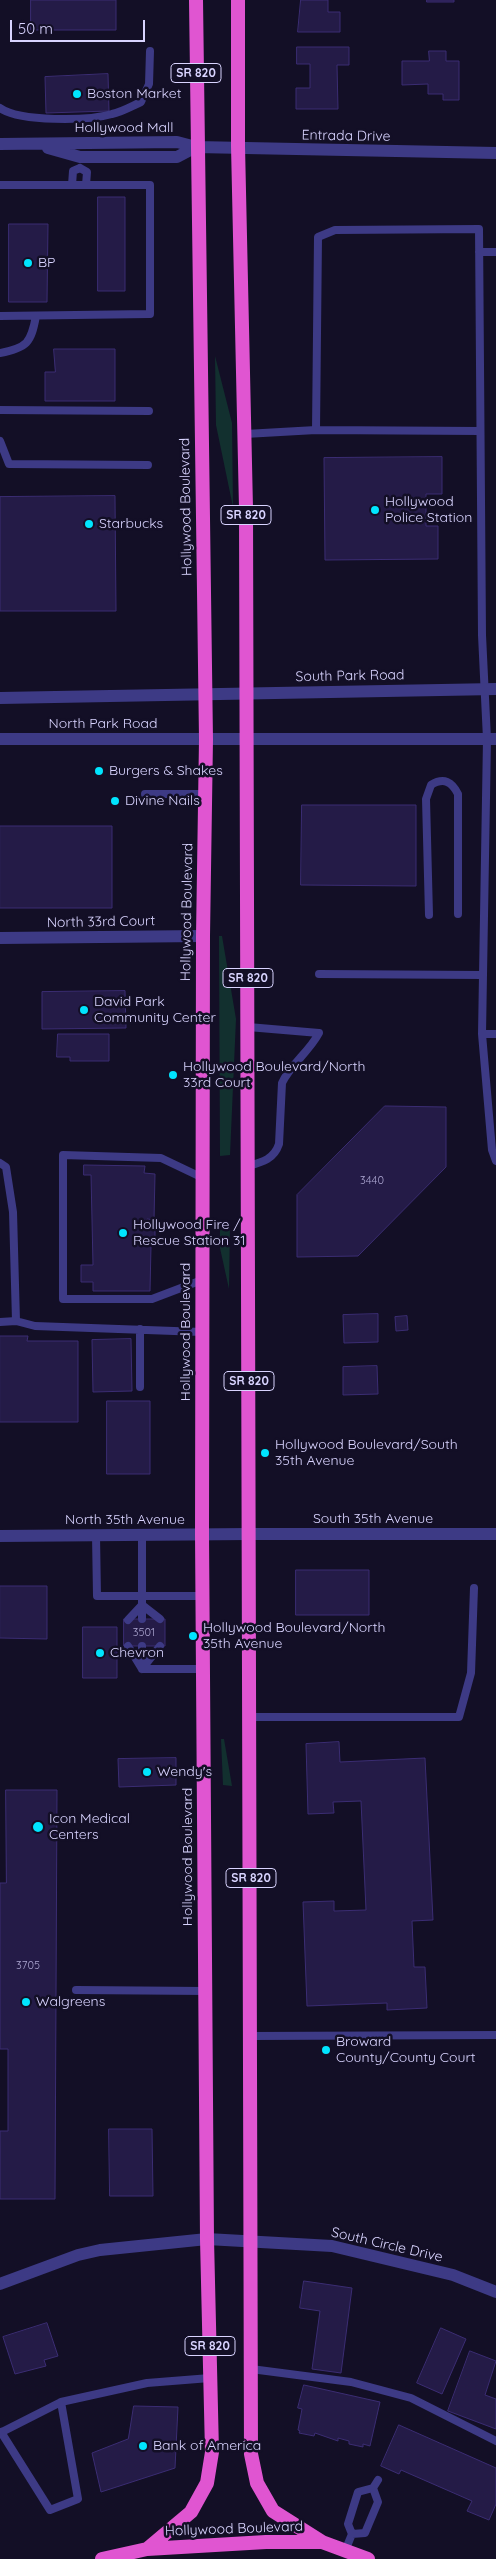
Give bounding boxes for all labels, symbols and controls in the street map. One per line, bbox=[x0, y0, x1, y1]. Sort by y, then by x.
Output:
scale bar bbox=[12, 10, 148, 42]
text: 50 m bbox=[18, 19, 53, 38]
road number: SR 820 bbox=[171, 64, 221, 82]
place label: Boston Market bbox=[87, 86, 181, 102]
marker: Boston Market bbox=[71, 88, 83, 100]
street label: Hollywood Mall bbox=[75, 120, 173, 136]
street label: Entrada Drive bbox=[301, 127, 391, 145]
place label: BP bbox=[38, 255, 55, 271]
marker: BP bbox=[22, 257, 34, 269]
street label: Hollywood Boulevard bbox=[176, 438, 196, 576]
place label: Hollywood Police Station bbox=[385, 494, 472, 526]
marker: Hollywood Police Station bbox=[369, 504, 381, 516]
road number: SR 820 bbox=[221, 506, 271, 524]
place label: Starbucks bbox=[99, 516, 163, 532]
marker: Starbucks bbox=[83, 518, 95, 530]
street label: South Park Road bbox=[295, 667, 405, 685]
street label: North Park Road bbox=[49, 716, 157, 732]
place label: Burgers & Shakes bbox=[109, 763, 223, 779]
marker: Burgers & Shakes bbox=[93, 765, 105, 777]
place label: Divine Nails bbox=[125, 793, 200, 809]
marker: Divine Nails bbox=[109, 795, 121, 807]
street label: Hollywood Boulevard bbox=[177, 843, 197, 981]
street label: North 33rd Court bbox=[47, 913, 155, 931]
road number: SR 820 bbox=[223, 968, 273, 988]
place label: David Park Community Center bbox=[94, 994, 216, 1026]
marker: David Park Community Center bbox=[78, 1004, 90, 1016]
place label: Hollywood Boulevard/North 33rd Court bbox=[183, 1059, 365, 1092]
marker: Hollywood Boulevard/North 33rd Court bbox=[167, 1069, 179, 1081]
house number: 3440 bbox=[360, 1174, 384, 1188]
place label: Hollywood Fire / Rescue Station 31 bbox=[133, 1217, 245, 1250]
marker: Hollywood Fire / Rescue Station 31 bbox=[117, 1227, 129, 1239]
street label: Hollywood Boulevard bbox=[178, 1263, 194, 1401]
road number: SR 820 bbox=[224, 1372, 274, 1390]
place label: Hollywood Boulevard/South 35th Avenue bbox=[275, 1437, 458, 1470]
marker: Hollywood Boulevard/South 35th Avenue bbox=[259, 1447, 271, 1459]
street label: South 35th Avenue bbox=[313, 1511, 433, 1527]
street label: North 35th Avenue bbox=[65, 1512, 185, 1528]
place label: Hollywood Boulevard/North 35th Avenue bbox=[203, 1620, 385, 1652]
house number: 3501 bbox=[133, 1626, 155, 1640]
marker: Hollywood Boulevard/North 35th Avenue bbox=[187, 1630, 199, 1642]
place label: Chevron bbox=[110, 1645, 164, 1661]
marker: Chevron bbox=[94, 1647, 106, 1659]
place label: Wendy's bbox=[157, 1764, 212, 1780]
marker: Wendy's bbox=[141, 1766, 153, 1778]
street label: Hollywood Boulevard bbox=[180, 1788, 196, 1926]
place label: Icon Medical Centers bbox=[49, 1811, 130, 1844]
marker: Icon Medical Centers bbox=[31, 1820, 45, 1834]
road number: SR 820 bbox=[226, 1869, 276, 1888]
house number: 3705 bbox=[16, 1959, 40, 1973]
place label: Walgreens bbox=[36, 1994, 105, 2010]
marker: Walgreens bbox=[20, 1996, 32, 2008]
place label: Broward County/County Court bbox=[336, 2034, 476, 2066]
marker: Broward County/County Court bbox=[320, 2044, 332, 2056]
street label: South Circle Drive bbox=[330, 2224, 444, 2266]
road number: SR 820 bbox=[185, 2336, 235, 2356]
place label: Bank of America bbox=[153, 2438, 261, 2454]
marker: Bank of America bbox=[137, 2440, 149, 2452]
street label: Hollywood Boulevard bbox=[165, 2518, 303, 2540]

